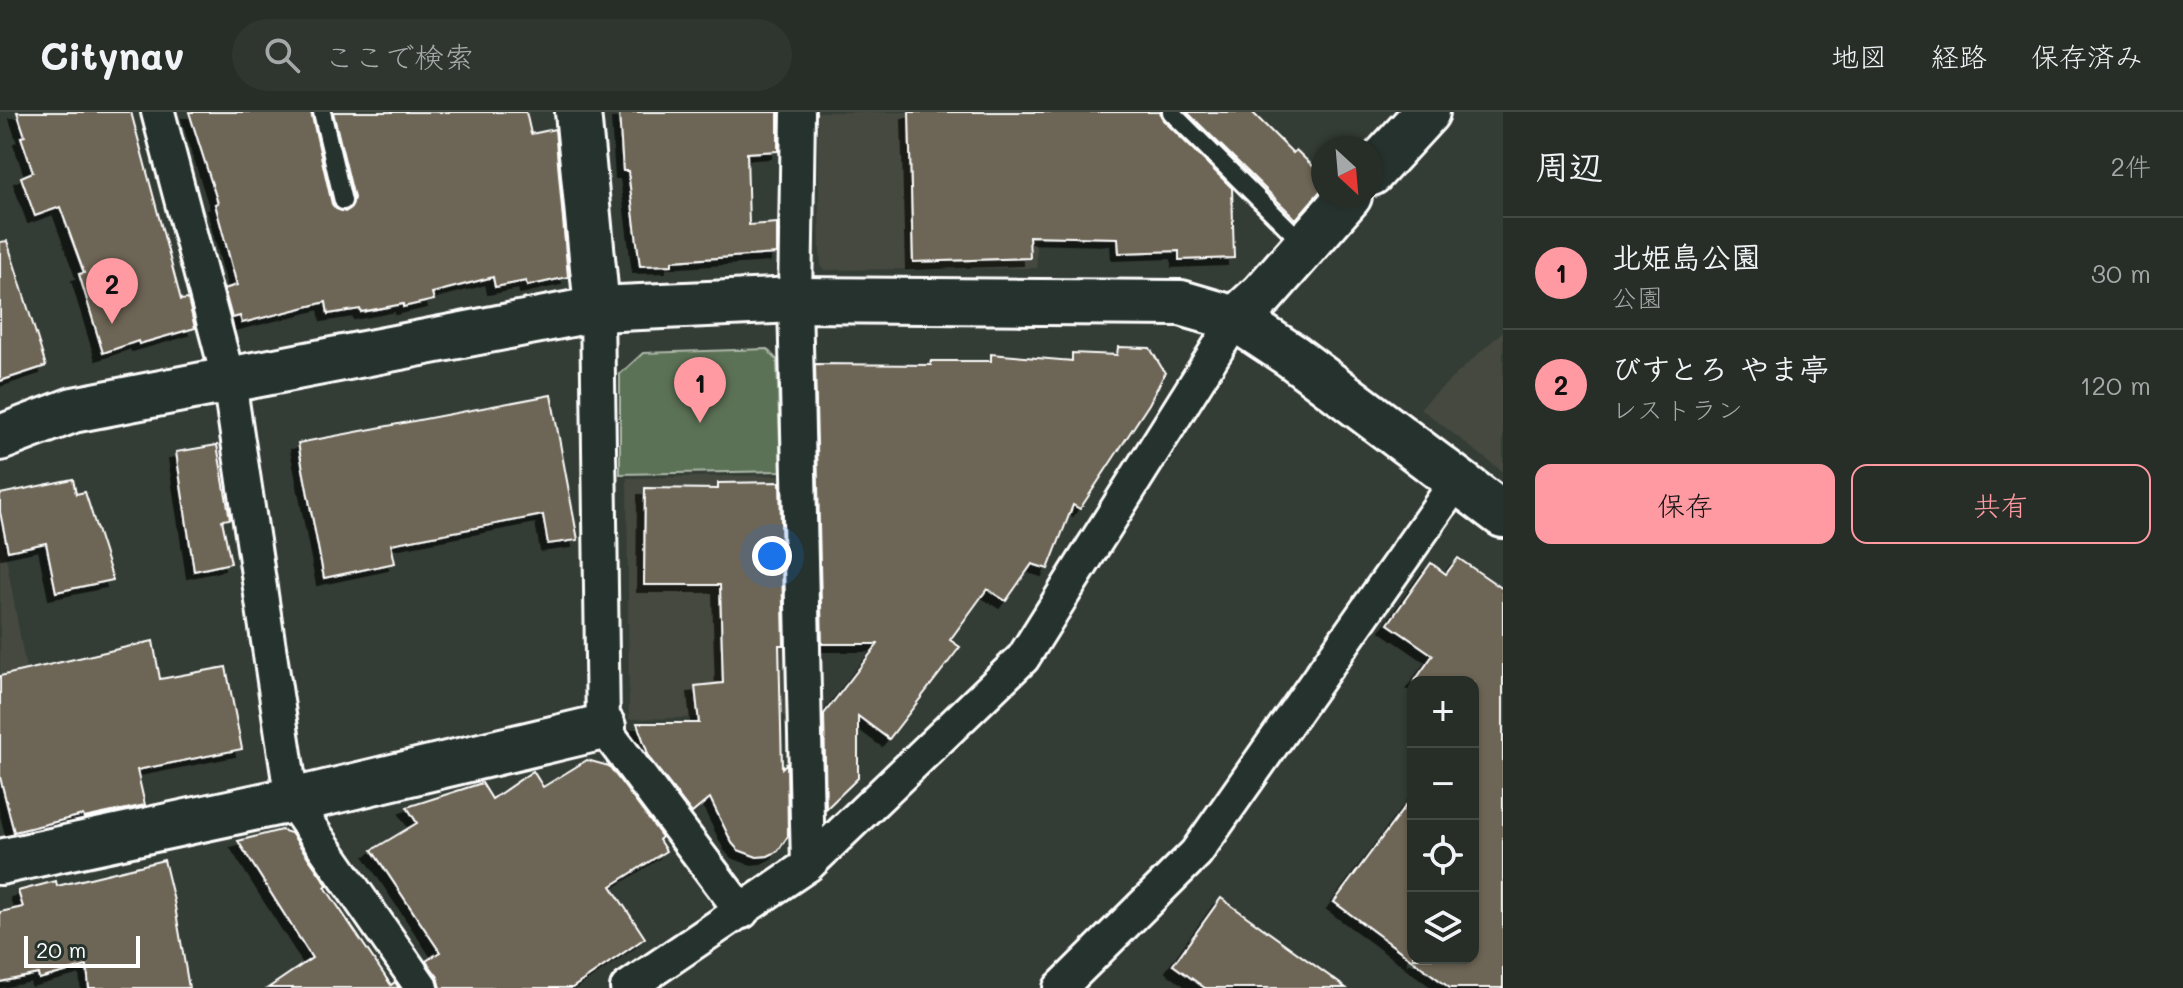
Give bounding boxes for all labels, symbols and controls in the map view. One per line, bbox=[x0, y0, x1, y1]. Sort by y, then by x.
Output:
search box bbox=[232, 19, 792, 91]
text: Citynav bbox=[40, 30, 184, 80]
icon: search bbox=[260, 33, 304, 77]
text: ここで検索 bbox=[324, 36, 474, 76]
text: 地図 bbox=[1831, 38, 1887, 74]
text: 経路 bbox=[1931, 38, 1987, 74]
text: 保存済み bbox=[2031, 38, 2143, 74]
north arrow bbox=[1311, 136, 1383, 208]
text: 周辺 bbox=[1535, 143, 1603, 188]
text: 2件 bbox=[2111, 149, 2151, 183]
text: 北姫島公園 bbox=[1611, 236, 1761, 276]
text: 1 bbox=[1555, 256, 1567, 290]
text: 30 m bbox=[2091, 256, 2151, 290]
pin: 2 bbox=[86, 258, 138, 324]
text: 公園 bbox=[1611, 280, 1663, 314]
text: びすとろ やま亭 bbox=[1611, 348, 1829, 388]
pin: 1 bbox=[674, 357, 726, 423]
text: 2 bbox=[1554, 368, 1568, 402]
text: 120 m bbox=[2080, 368, 2151, 402]
text: レストラン bbox=[1611, 392, 1743, 426]
button: 保存 bbox=[1535, 464, 1835, 544]
button: 共有 bbox=[1851, 464, 2151, 544]
your location bbox=[752, 536, 792, 576]
map controls bbox=[1407, 676, 1479, 964]
button: + bbox=[1407, 676, 1479, 748]
button: − bbox=[1407, 748, 1479, 820]
button: locate bbox=[1407, 820, 1479, 892]
button: layers bbox=[1407, 892, 1479, 964]
scale bar bbox=[24, 932, 140, 968]
text: 20 m bbox=[36, 935, 86, 964]

